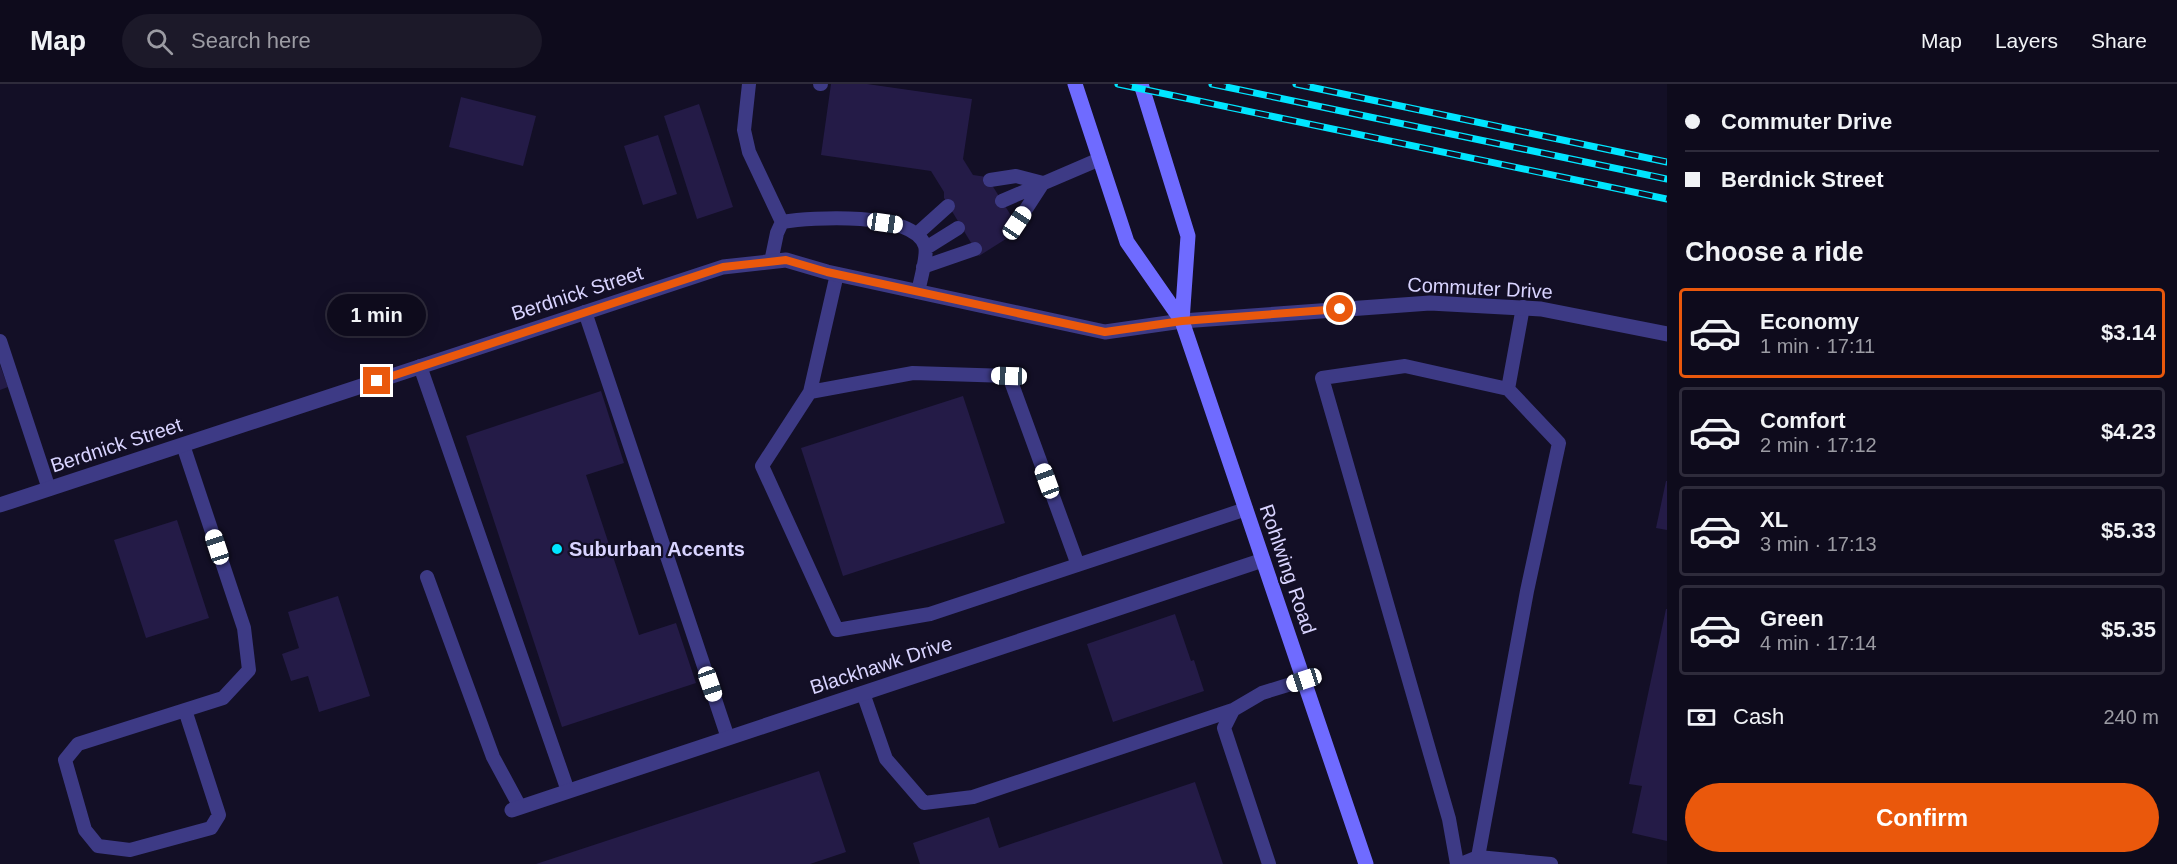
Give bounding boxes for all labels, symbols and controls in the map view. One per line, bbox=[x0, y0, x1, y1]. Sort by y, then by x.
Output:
search box bbox=[122, 14, 542, 68]
text: Map bbox=[30, 25, 86, 56]
icon: search bbox=[143, 25, 176, 58]
text: Search here bbox=[191, 28, 311, 53]
text: Map bbox=[1921, 29, 1962, 52]
text: Layers bbox=[1995, 29, 2058, 52]
text: Share bbox=[2091, 29, 2147, 52]
text: Commuter Drive bbox=[1721, 109, 1892, 134]
text: Berdnick Street bbox=[1721, 167, 1884, 192]
car bbox=[999, 203, 1035, 243]
car bbox=[866, 212, 904, 234]
text: Choose a ride bbox=[1685, 237, 1864, 267]
street label: Berdnick Street bbox=[509, 261, 646, 325]
street label: Commuter Drive bbox=[1407, 273, 1553, 303]
callout: 1 min bbox=[328, 294, 427, 336]
route start bbox=[1326, 295, 1353, 322]
text: 1 min bbox=[350, 304, 403, 326]
icon: car bbox=[1688, 306, 1742, 360]
text: Economy bbox=[1760, 309, 1859, 334]
text: $3.14 bbox=[2101, 320, 2156, 345]
text: 1 min · 17:11 bbox=[1760, 335, 1875, 357]
car bbox=[991, 366, 1027, 386]
route end bbox=[363, 367, 390, 394]
icon: car bbox=[1688, 405, 1742, 459]
text: Comfort bbox=[1760, 408, 1846, 433]
street label: Berdnick Street bbox=[48, 413, 185, 477]
text: $4.23 bbox=[2101, 419, 2156, 444]
text: 2 min · 17:12 bbox=[1760, 434, 1877, 456]
car bbox=[1032, 461, 1062, 501]
street label: Rohlwing Road bbox=[1256, 501, 1320, 637]
icon: car bbox=[1688, 504, 1742, 558]
text: XL bbox=[1760, 507, 1788, 532]
text: $5.33 bbox=[2101, 518, 2156, 543]
car bbox=[203, 527, 231, 567]
text: 3 min · 17:13 bbox=[1760, 533, 1877, 555]
place label: Suburban Accents bbox=[569, 538, 745, 560]
marker: Suburban Accents bbox=[550, 542, 564, 556]
icon: car bbox=[1688, 603, 1742, 657]
text: Green bbox=[1760, 606, 1824, 631]
text: $5.35 bbox=[2101, 617, 2156, 642]
street label: Blackhawk Drive bbox=[807, 632, 955, 698]
text: 4 min · 17:14 bbox=[1760, 632, 1877, 654]
car bbox=[696, 664, 724, 704]
car bbox=[1284, 666, 1324, 694]
icon: cash bbox=[1685, 701, 1718, 734]
text: Cash bbox=[1733, 704, 1784, 729]
text: 240 m bbox=[2103, 706, 2159, 728]
button: Confirm bbox=[1685, 783, 2159, 852]

